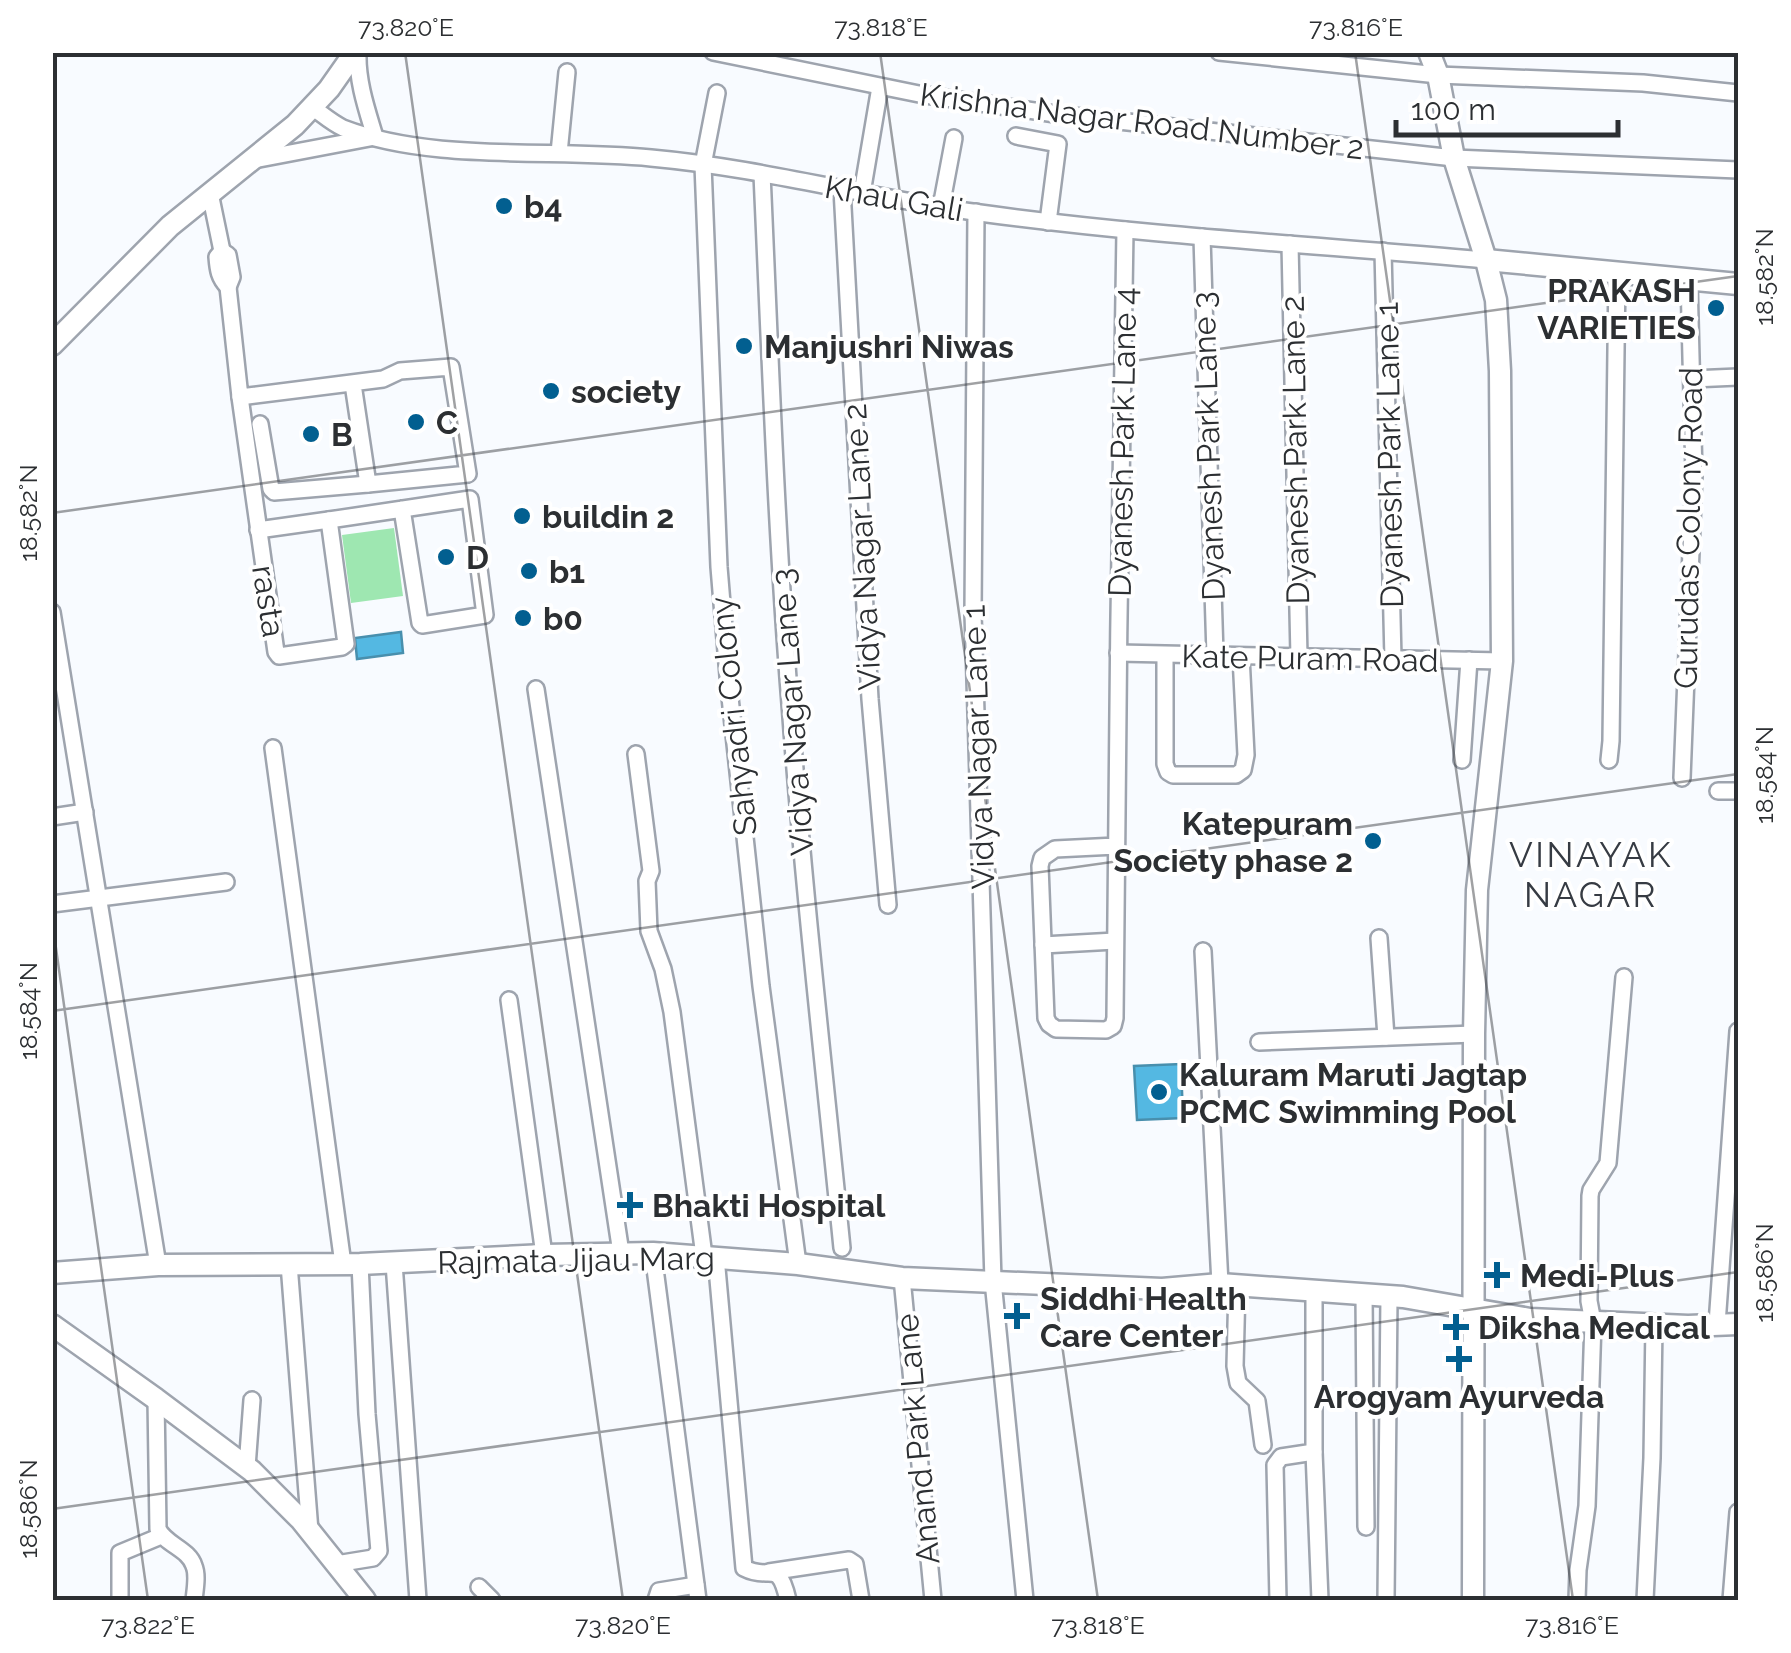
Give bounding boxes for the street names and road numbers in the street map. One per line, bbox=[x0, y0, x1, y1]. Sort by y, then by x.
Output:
street label: Krishna Nagar Road Number 2 bbox=[918, 75, 1366, 167]
street label: Khau Gali bbox=[822, 168, 966, 228]
street label: Dyanesh Park Lane 4 bbox=[1101, 287, 1143, 597]
street label: Dyanesh Park Lane 3 bbox=[1184, 291, 1232, 601]
street label: Dyanesh Park Lane 2 bbox=[1274, 295, 1316, 605]
street label: Dyanesh Park Lane 1 bbox=[1368, 302, 1410, 608]
street label: Gurudas Colony Road bbox=[1667, 367, 1709, 689]
street label: Vidya Nagar Lane 2 bbox=[836, 403, 888, 691]
street label: rasta bbox=[245, 562, 293, 640]
street label: Vidya Nagar Lane 3 bbox=[764, 567, 820, 857]
street label: Sahyadri Colony bbox=[702, 595, 764, 837]
street label: Vidya Nagar Lane 1 bbox=[955, 604, 1001, 890]
street label: Kate Puram Road bbox=[1181, 637, 1439, 679]
street label: Rajmata Jijau Marg bbox=[437, 1239, 715, 1281]
street label: Anand Park Lane bbox=[888, 1312, 946, 1566]

